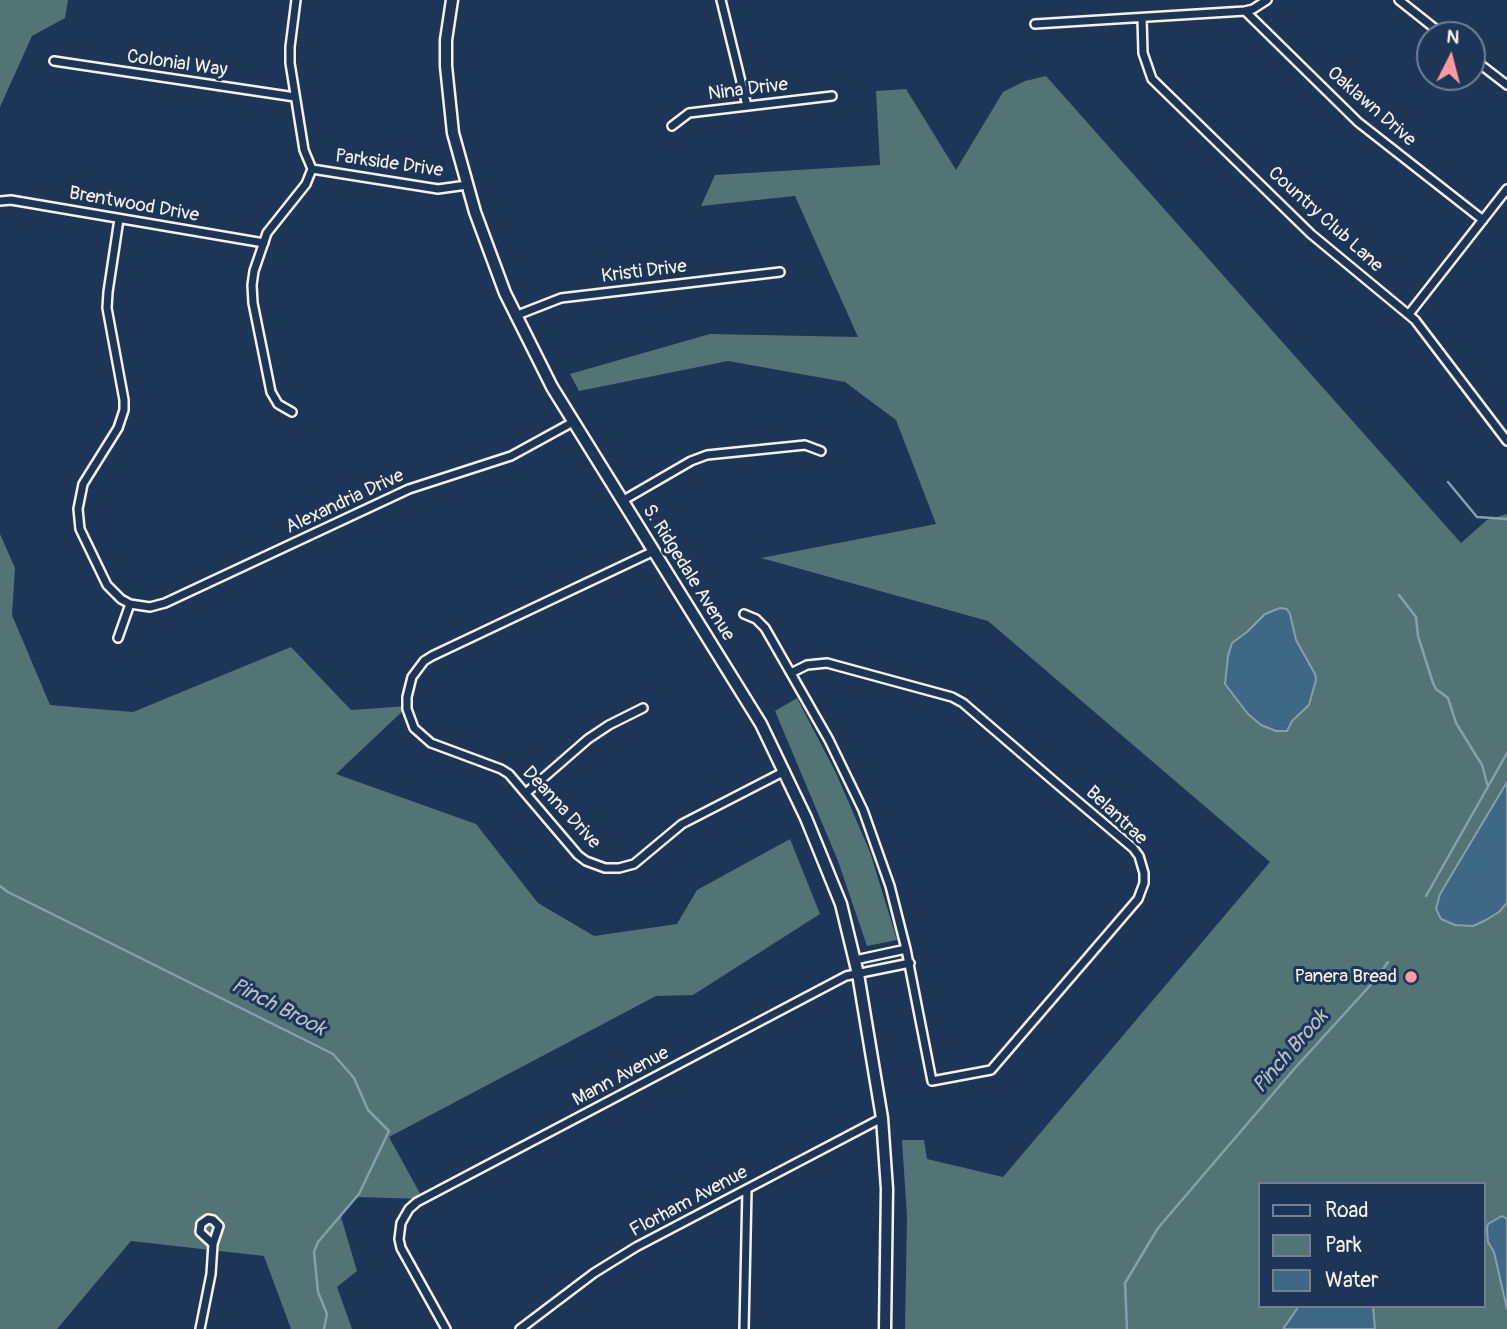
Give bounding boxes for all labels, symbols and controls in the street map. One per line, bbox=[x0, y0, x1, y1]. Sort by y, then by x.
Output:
north arrow bbox=[1416, 21, 1486, 91]
text: N bbox=[1445, 24, 1461, 50]
street label: Colonial Way bbox=[125, 46, 229, 82]
street label: Oaklawn Drive bbox=[1322, 62, 1420, 152]
street label: Nina Drive bbox=[707, 74, 789, 106]
street label: Parkside Drive bbox=[334, 145, 444, 183]
street label: Country Club Lane bbox=[1263, 162, 1387, 278]
street label: Brentwood Drive bbox=[67, 182, 201, 228]
street label: Kristi Drive bbox=[600, 255, 688, 289]
street label: Alexandria Drive bbox=[282, 465, 408, 539]
street label: S. Ridgedale Avenue bbox=[637, 501, 739, 645]
street label: Deanna Drive bbox=[517, 762, 605, 854]
street label: Belantrae bbox=[1080, 782, 1152, 850]
place label: Panera Bread bbox=[1294, 966, 1397, 988]
marker: Panera Bread bbox=[1403, 969, 1419, 985]
water label: Pinch Brook bbox=[227, 974, 329, 1042]
water label: Pinch Brook bbox=[1248, 1005, 1334, 1099]
street label: Mann Avenue bbox=[569, 1042, 673, 1112]
street label: Florham Avenue bbox=[626, 1161, 752, 1243]
legend bbox=[1258, 1182, 1486, 1308]
text: Road bbox=[1325, 1197, 1369, 1224]
text: Park bbox=[1325, 1232, 1362, 1259]
text: Water bbox=[1325, 1267, 1378, 1294]

